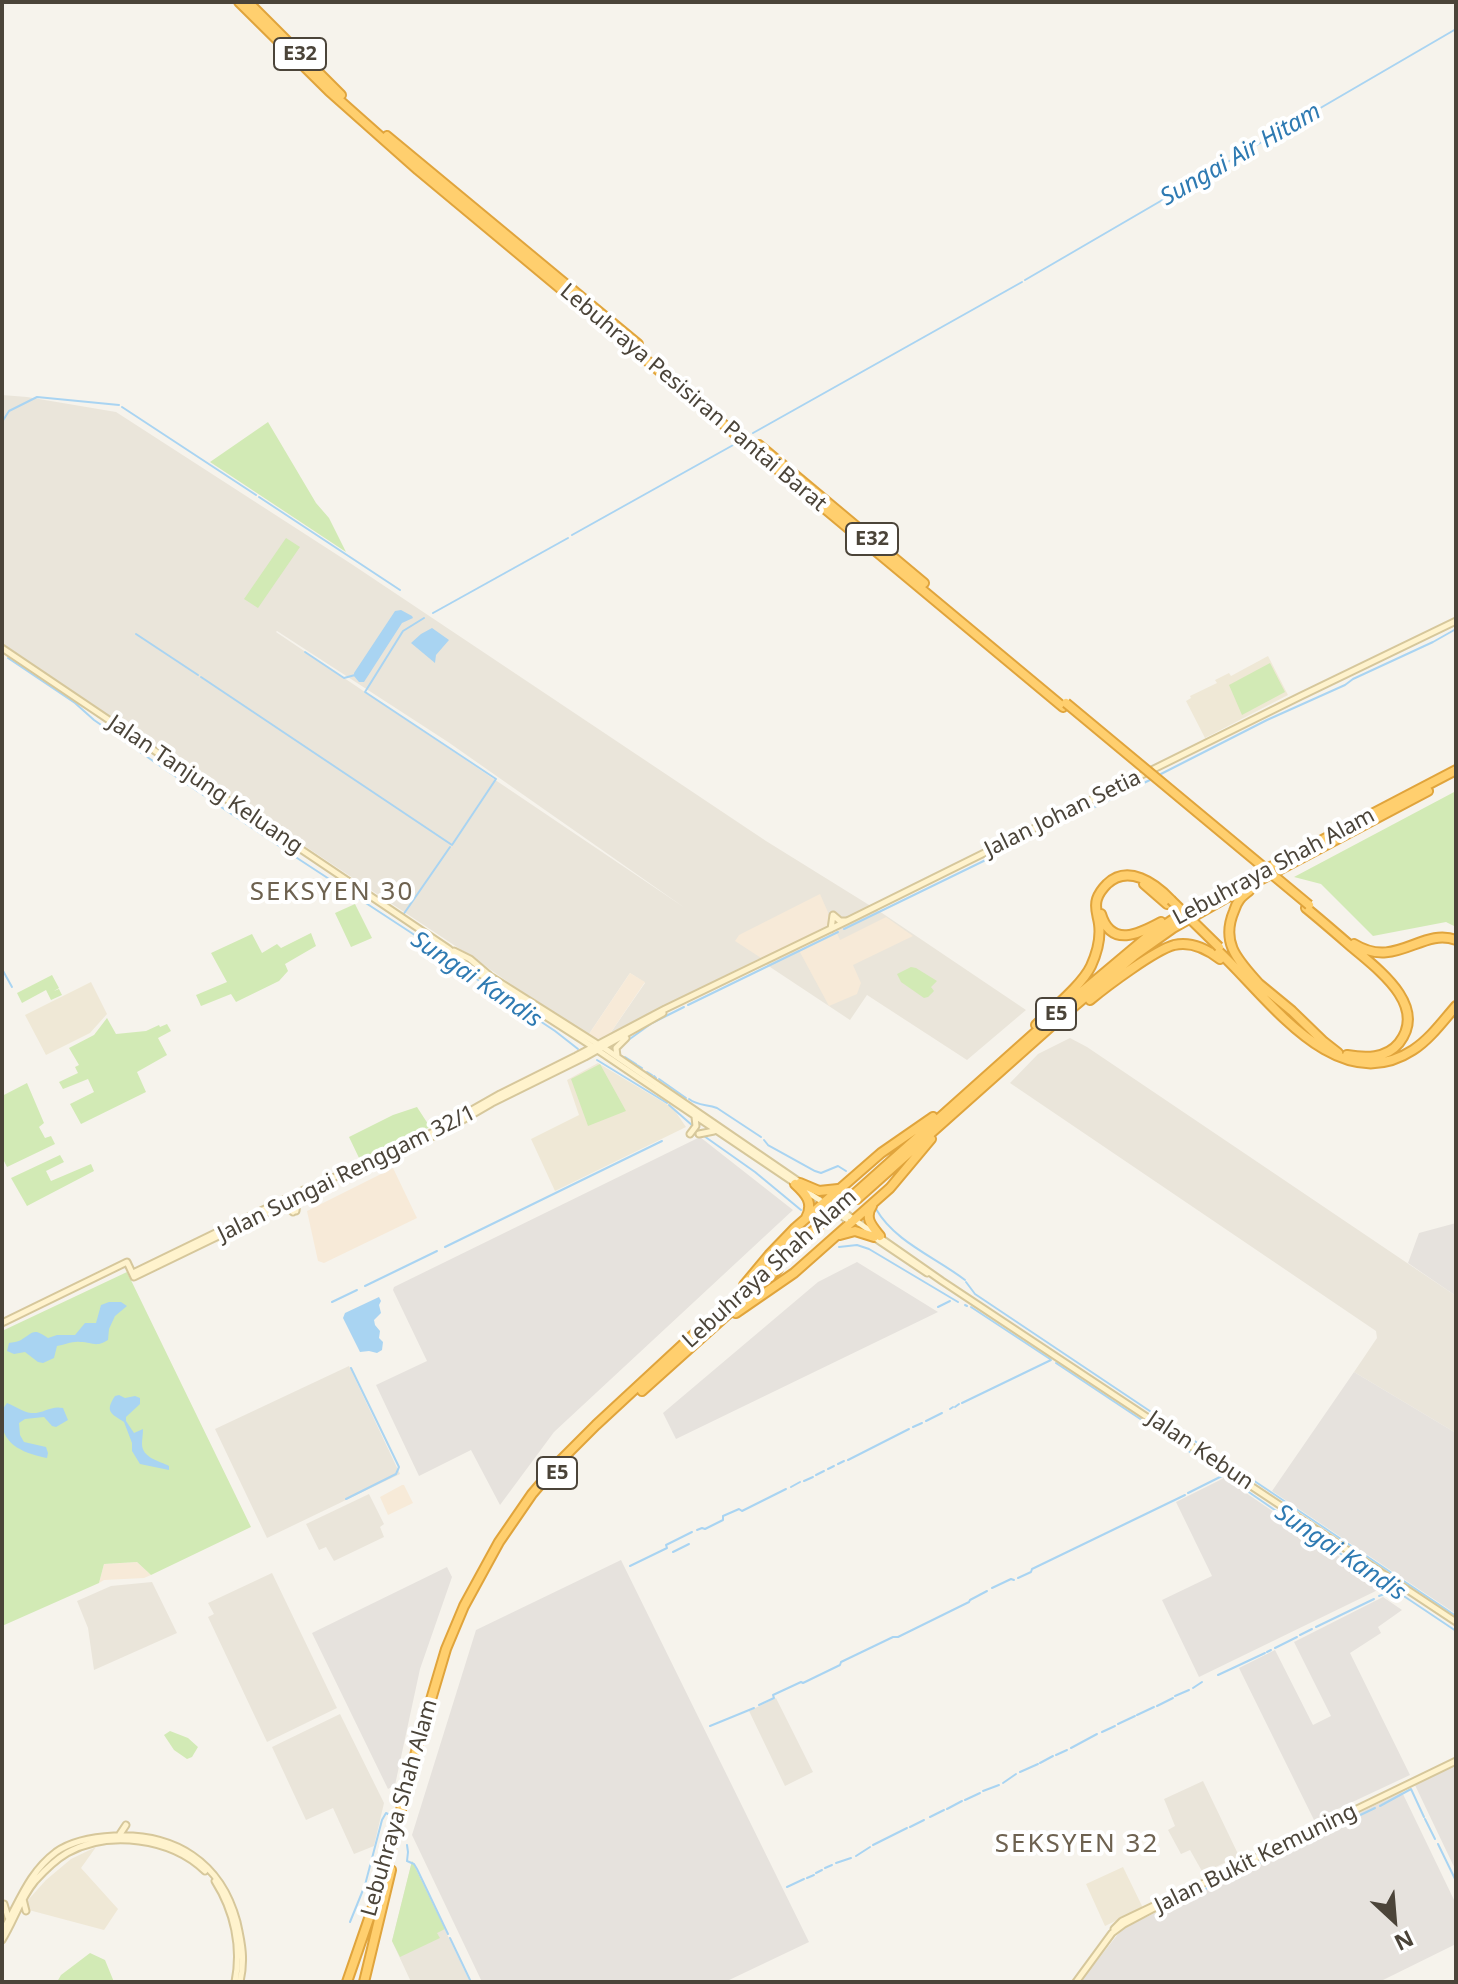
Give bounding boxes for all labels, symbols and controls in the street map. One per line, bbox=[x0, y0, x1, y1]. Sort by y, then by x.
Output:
road number: E32 bbox=[274, 38, 326, 70]
water label: Sungai Air Hitam bbox=[1156, 97, 1326, 213]
street label: Lebuhraya Pesisiran Pantai Barat bbox=[554, 279, 832, 517]
road number: E32 bbox=[846, 523, 898, 555]
street label: Jalan Tanjung Keluang bbox=[103, 710, 307, 860]
street label: Jalan Johan Setia bbox=[981, 765, 1145, 863]
street label: Lebuhraya Shah Alam bbox=[1169, 803, 1379, 931]
district label: SEKSYEN 30 bbox=[250, 877, 414, 909]
water label: Sungai Kandis bbox=[405, 926, 547, 1034]
road number: E5 bbox=[1036, 998, 1076, 1030]
street label: Jalan Sungai Renggam 32/1 bbox=[214, 1100, 480, 1248]
street label: Lebuhraya Shah Alam bbox=[678, 1184, 862, 1354]
street label: Jalan Kebun bbox=[1142, 1406, 1258, 1496]
road number: E5 bbox=[537, 1457, 577, 1489]
water label: Sungai Kandis bbox=[1269, 1499, 1411, 1607]
street label: Lebuhraya Shah Alam bbox=[356, 1696, 444, 1920]
street label: Jalan Bukit Kemuning bbox=[1151, 1799, 1361, 1919]
district label: SEKSYEN 32 bbox=[995, 1829, 1159, 1861]
north arrow bbox=[1354, 1880, 1434, 1960]
text: N bbox=[1390, 1924, 1419, 1959]

